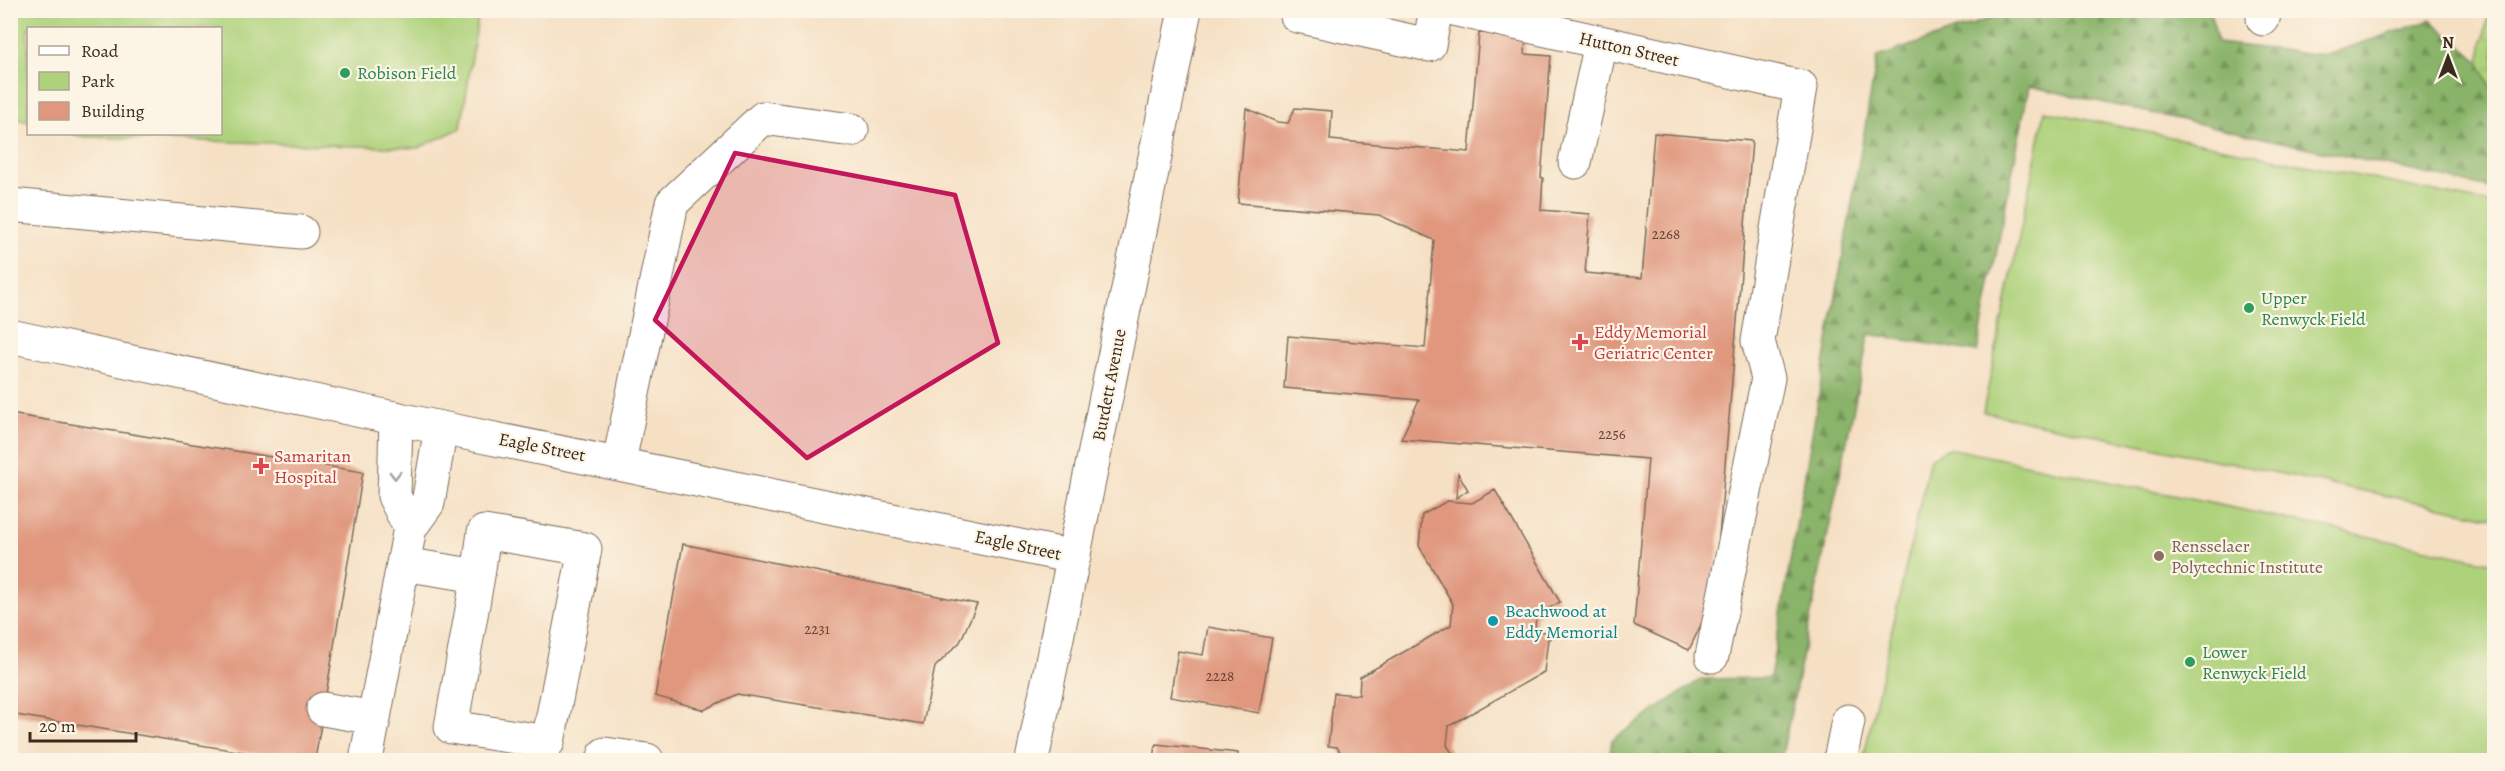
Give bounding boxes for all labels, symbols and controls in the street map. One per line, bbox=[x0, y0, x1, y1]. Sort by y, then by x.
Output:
street label: Hutton Street bbox=[1577, 26, 1681, 72]
legend bbox=[27, 27, 222, 135]
north arrow bbox=[2418, 27, 2478, 87]
text: N bbox=[2442, 32, 2454, 54]
text: Road bbox=[81, 39, 119, 63]
place label: Robison Field bbox=[357, 61, 457, 85]
marker: Robison Field bbox=[338, 66, 352, 80]
text: Park bbox=[81, 69, 115, 93]
text: Building bbox=[81, 99, 145, 123]
house number: 2268 bbox=[1652, 224, 1680, 244]
place label: Upper Renwyck Field bbox=[2261, 286, 2366, 331]
marker: Upper Renwyck Field bbox=[2242, 301, 2256, 315]
place label: Eddy Memorial Geriatric Center bbox=[1594, 320, 1713, 365]
street label: Burdett Avenue bbox=[1086, 327, 1132, 443]
marker: Eddy Memorial Geriatric Center bbox=[1571, 333, 1589, 351]
house number: 2256 bbox=[1598, 424, 1626, 444]
street label: Eagle Street bbox=[497, 427, 588, 467]
place label: Samaritan Hospital bbox=[274, 444, 351, 489]
marker: Samaritan Hospital bbox=[252, 457, 270, 475]
one-way arrow bbox=[389, 470, 401, 479]
street label: Eagle Street bbox=[972, 524, 1064, 566]
place label: Rensselaer Polytechnic Institute bbox=[2171, 534, 2323, 579]
marker: Rensselaer Polytechnic Institute bbox=[2152, 549, 2166, 563]
place label: Beachwood at Eddy Memorial bbox=[1505, 599, 1618, 644]
marker: Beachwood at Eddy Memorial bbox=[1486, 614, 1500, 628]
house number: 2231 bbox=[804, 619, 830, 639]
place label: Lower Renwyck Field bbox=[2202, 640, 2307, 685]
marker: Lower Renwyck Field bbox=[2183, 655, 2197, 669]
house number: 2228 bbox=[1206, 666, 1234, 686]
scale bar bbox=[30, 705, 136, 743]
text: 20 m bbox=[39, 714, 76, 738]

